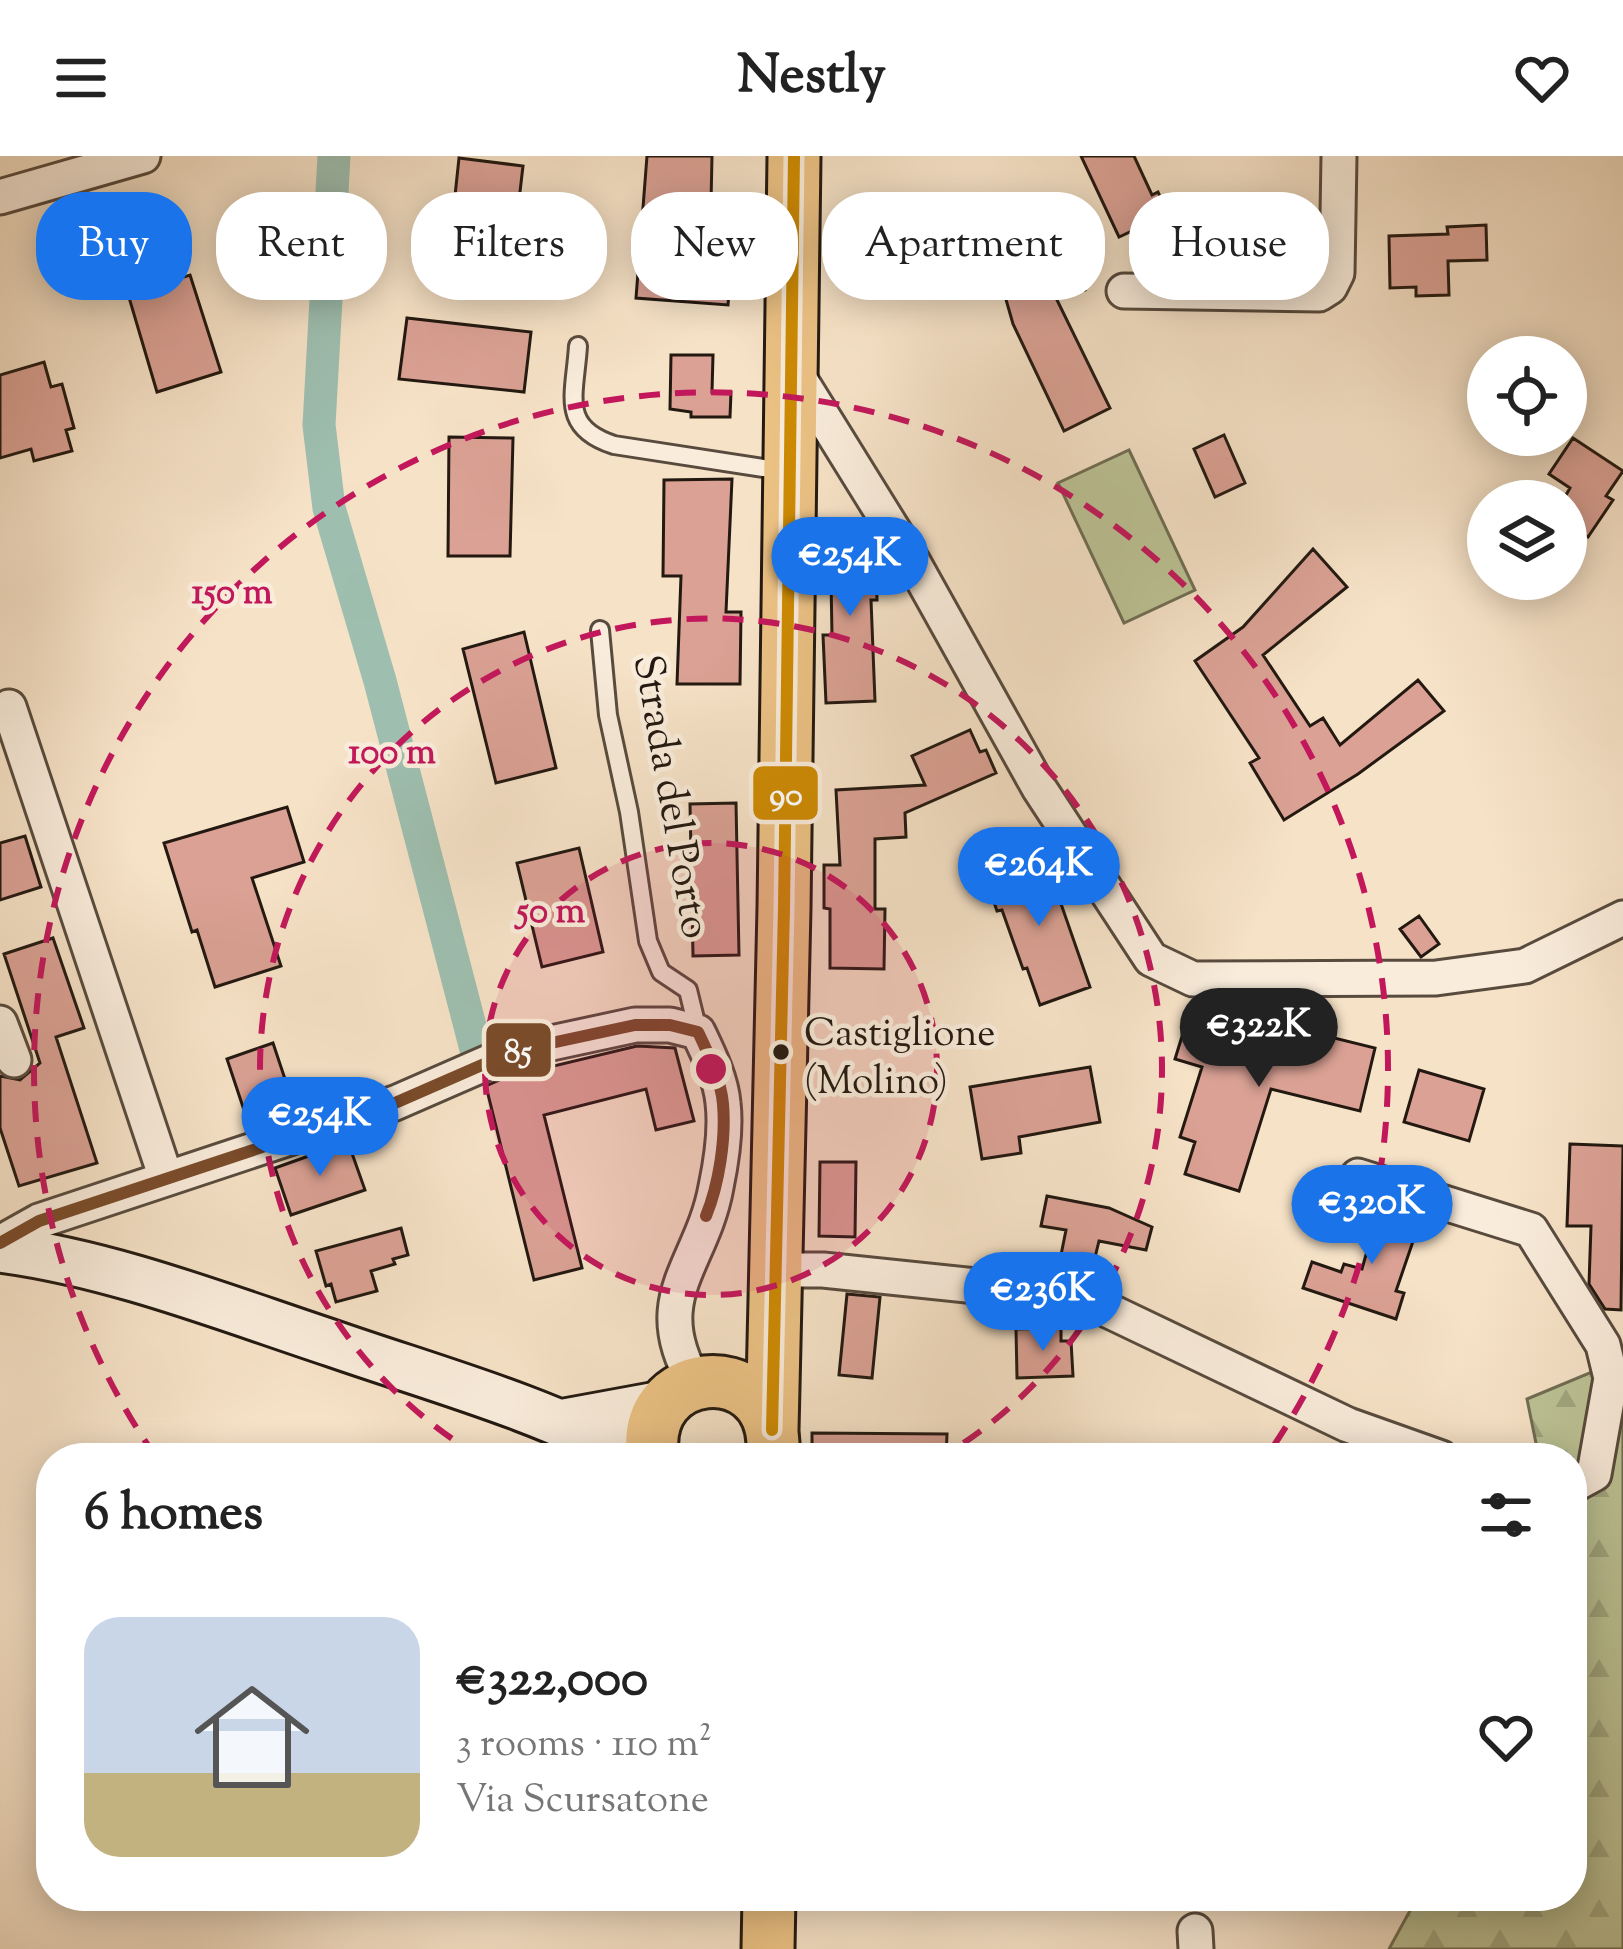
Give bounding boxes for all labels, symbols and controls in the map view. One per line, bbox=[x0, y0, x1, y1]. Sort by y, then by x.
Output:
text: Nestly bbox=[737, 39, 886, 117]
icon: menu bbox=[48, 45, 114, 111]
icon: heart bbox=[1509, 45, 1575, 111]
chip: Buy bbox=[36, 192, 192, 300]
chip: Rent bbox=[216, 192, 387, 300]
chip: Filters bbox=[411, 192, 607, 300]
chip: New bbox=[631, 192, 798, 300]
chip: Apartment bbox=[822, 192, 1105, 300]
chip: House bbox=[1129, 192, 1329, 300]
map controls bbox=[1467, 336, 1587, 600]
button: locate bbox=[1467, 336, 1587, 456]
button: layers bbox=[1467, 480, 1587, 600]
pin: €254K bbox=[766, 517, 934, 619]
text: €254K bbox=[798, 528, 902, 584]
text: 150 m bbox=[191, 568, 273, 620]
street label: Strada del Porto bbox=[615, 650, 724, 944]
text: 100 m bbox=[348, 728, 436, 780]
line badge: 90 bbox=[751, 764, 820, 822]
text: 90 bbox=[769, 773, 803, 821]
pin: €264K bbox=[955, 827, 1123, 929]
text: €264K bbox=[985, 838, 1093, 894]
text: 50 m bbox=[514, 887, 586, 939]
pin: €322K bbox=[1175, 988, 1343, 1090]
text: €322K bbox=[1207, 999, 1311, 1055]
place label: Castiglione (Molino) bbox=[804, 1008, 995, 1112]
line badge: 85 bbox=[484, 1021, 553, 1079]
text: 85 bbox=[504, 1030, 533, 1078]
marker: Castiglione (Molino) bbox=[770, 1041, 792, 1063]
centre of rings bbox=[690, 1048, 732, 1090]
pin: €254K bbox=[236, 1077, 404, 1179]
text: €254K bbox=[268, 1088, 372, 1144]
pin: €320K bbox=[1288, 1165, 1456, 1267]
text: €320K bbox=[1319, 1176, 1425, 1232]
pin: €236K bbox=[959, 1252, 1127, 1354]
text: €236K bbox=[991, 1263, 1095, 1319]
text: 6 homes bbox=[84, 1479, 263, 1552]
icon: filters bbox=[1473, 1482, 1539, 1548]
text: €322,000 bbox=[456, 1645, 648, 1718]
icon: home bbox=[180, 1665, 324, 1809]
icon: heart bbox=[1473, 1704, 1539, 1770]
text: 3 rooms · 110 m² bbox=[456, 1718, 712, 1774]
text: Via Scursatone bbox=[456, 1774, 709, 1830]

